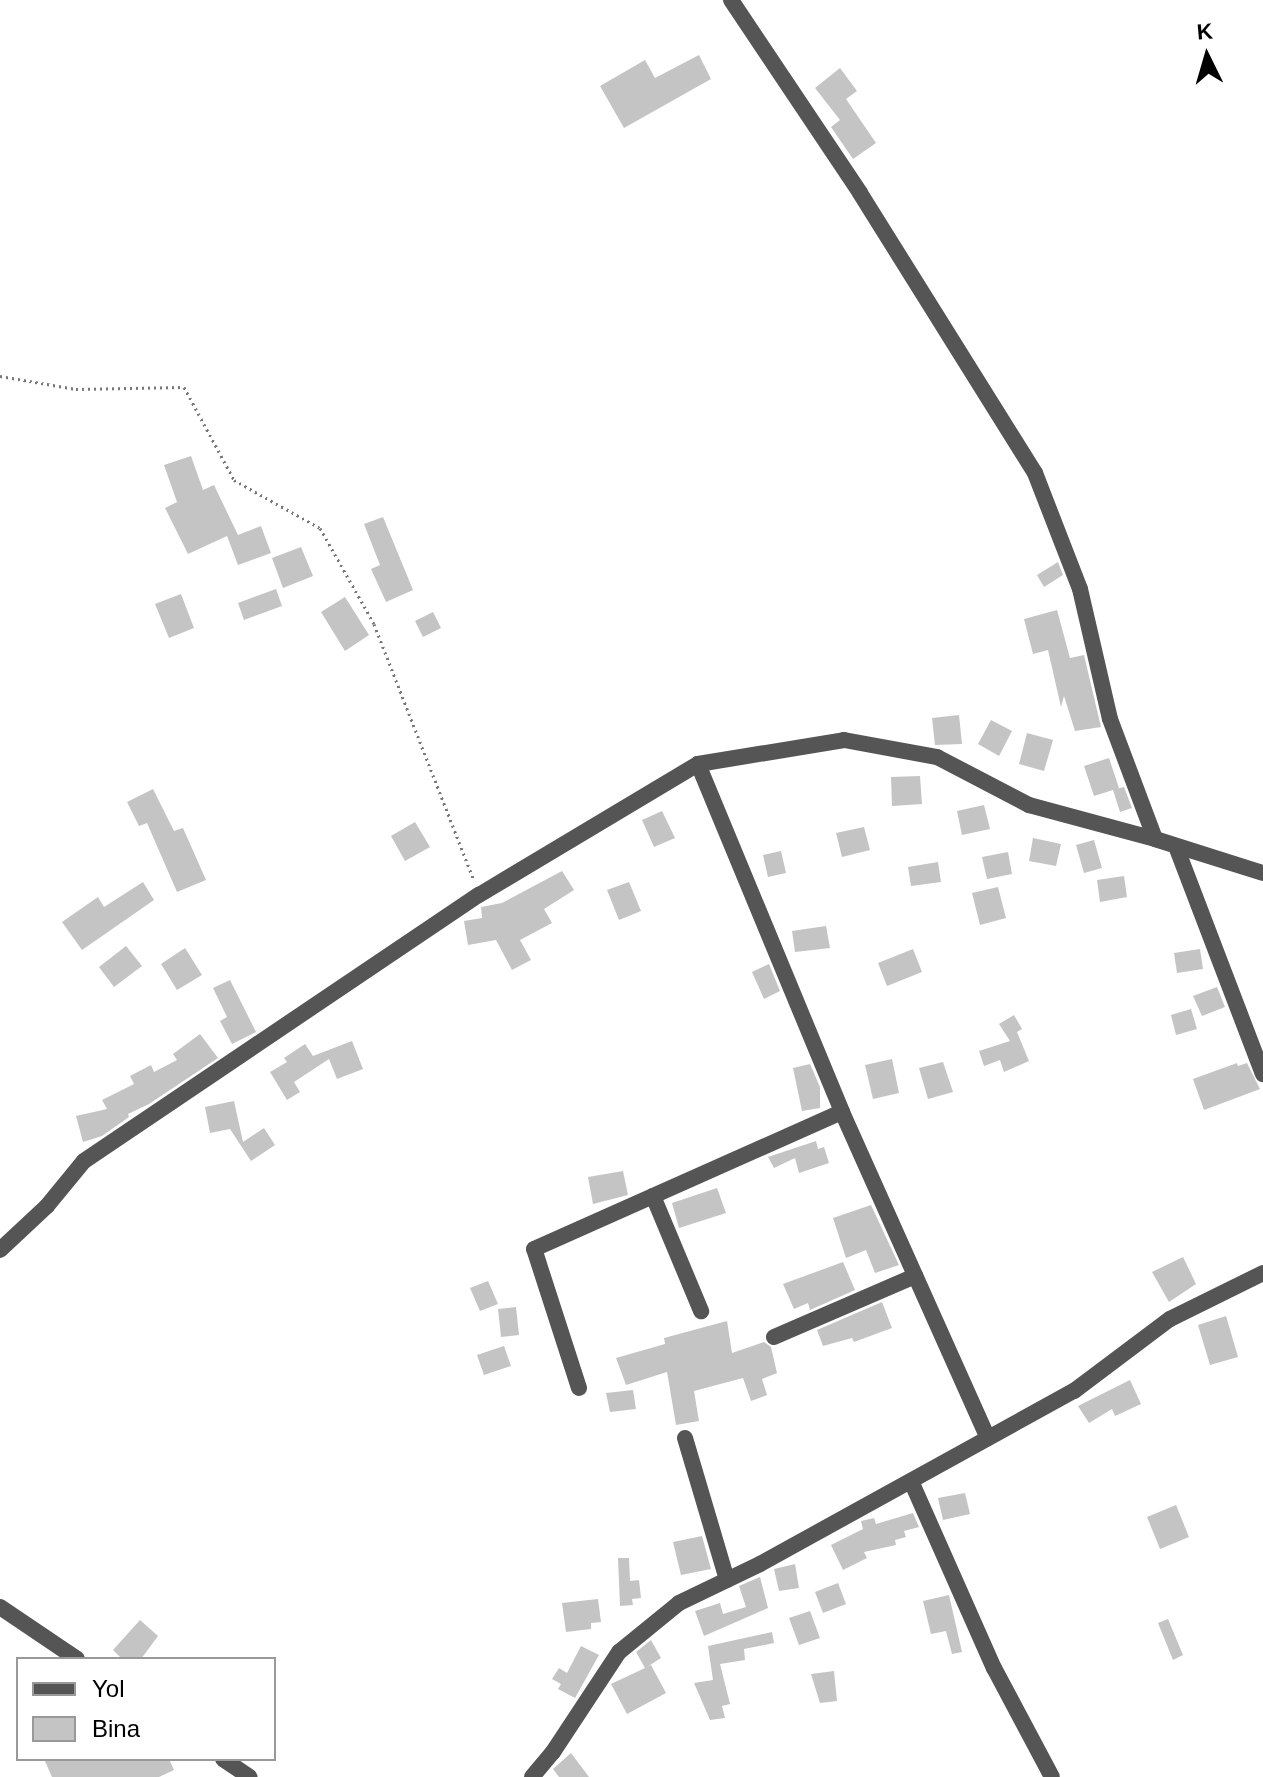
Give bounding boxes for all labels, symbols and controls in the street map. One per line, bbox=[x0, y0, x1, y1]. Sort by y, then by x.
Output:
north arrow bbox=[1167, 16, 1247, 96]
text: K bbox=[1196, 18, 1214, 45]
legend bbox=[16, 1657, 276, 1761]
text: Yol bbox=[92, 1675, 124, 1702]
text: Bina bbox=[92, 1715, 140, 1742]

